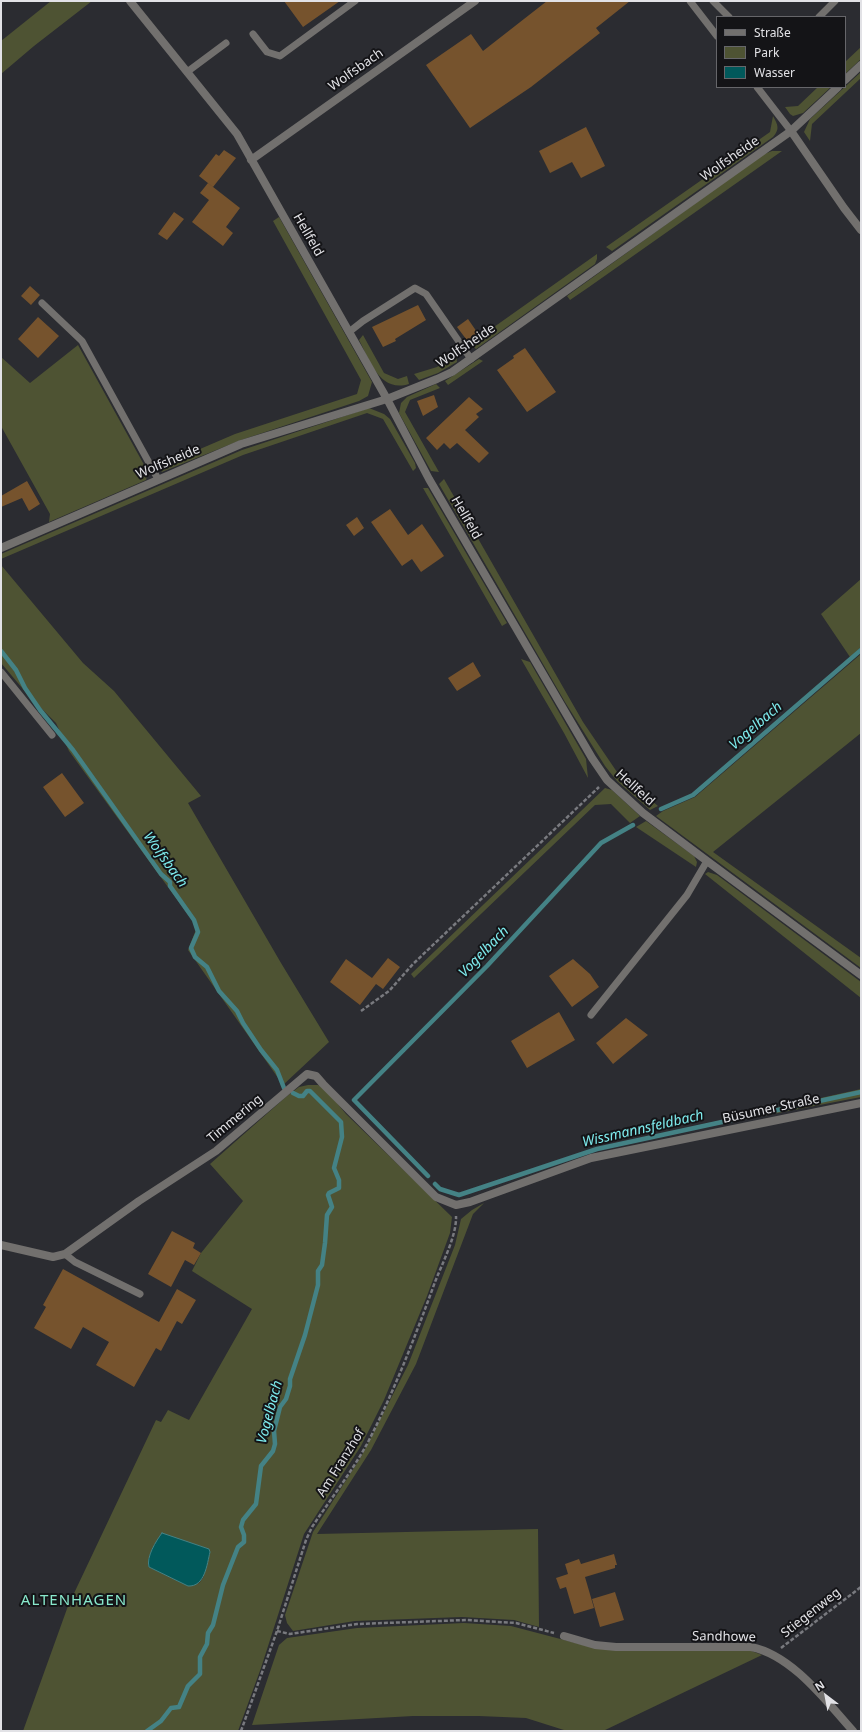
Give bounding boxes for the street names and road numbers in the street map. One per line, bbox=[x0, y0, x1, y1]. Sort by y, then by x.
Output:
street label: Wolfsbach bbox=[326, 45, 386, 95]
street label: Wolfsheide bbox=[698, 133, 762, 185]
street label: Hellfeld bbox=[290, 211, 326, 259]
street label: Wolfsheide bbox=[434, 321, 498, 371]
street label: Wolfsheide bbox=[134, 442, 202, 482]
street label: Hellfeld bbox=[448, 494, 484, 542]
street label: Hellfeld bbox=[612, 767, 658, 809]
street label: Timmering bbox=[204, 1091, 266, 1147]
street label: Büsumer Straße bbox=[721, 1091, 821, 1127]
street label: Am Franzhof bbox=[314, 1426, 368, 1500]
street label: Stiegenweg bbox=[778, 1585, 844, 1641]
street label: Sandhowe bbox=[692, 1629, 756, 1645]

